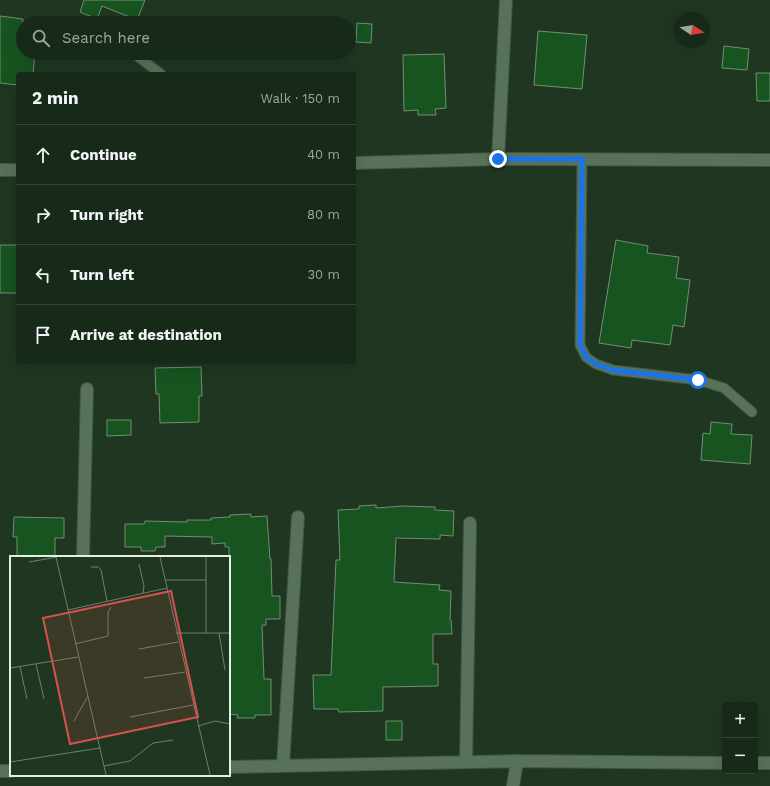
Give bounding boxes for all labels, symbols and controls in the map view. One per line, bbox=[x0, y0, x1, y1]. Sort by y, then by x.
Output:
north arrow bbox=[674, 12, 710, 48]
search box bbox=[16, 16, 356, 60]
icon: search bbox=[30, 27, 52, 49]
text: Search here bbox=[62, 29, 150, 47]
text: 2 min bbox=[32, 88, 78, 108]
text: Walk · 150 m bbox=[261, 91, 340, 106]
icon: ahead bbox=[32, 144, 54, 166]
text: Continue bbox=[70, 146, 137, 164]
text: 40 m bbox=[307, 147, 340, 162]
route end bbox=[489, 150, 507, 168]
icon: right bbox=[32, 204, 54, 226]
text: Turn right bbox=[70, 206, 143, 224]
text: 80 m bbox=[307, 207, 340, 222]
icon: left bbox=[32, 264, 54, 286]
text: Turn left bbox=[70, 266, 134, 284]
text: 30 m bbox=[308, 267, 340, 282]
icon: arrive bbox=[32, 324, 54, 346]
text: Arrive at destination bbox=[70, 326, 222, 344]
route start bbox=[689, 371, 707, 389]
inset map bbox=[10, 556, 230, 776]
map controls bbox=[722, 702, 758, 774]
button: + bbox=[722, 702, 758, 738]
button: − bbox=[722, 738, 758, 774]

